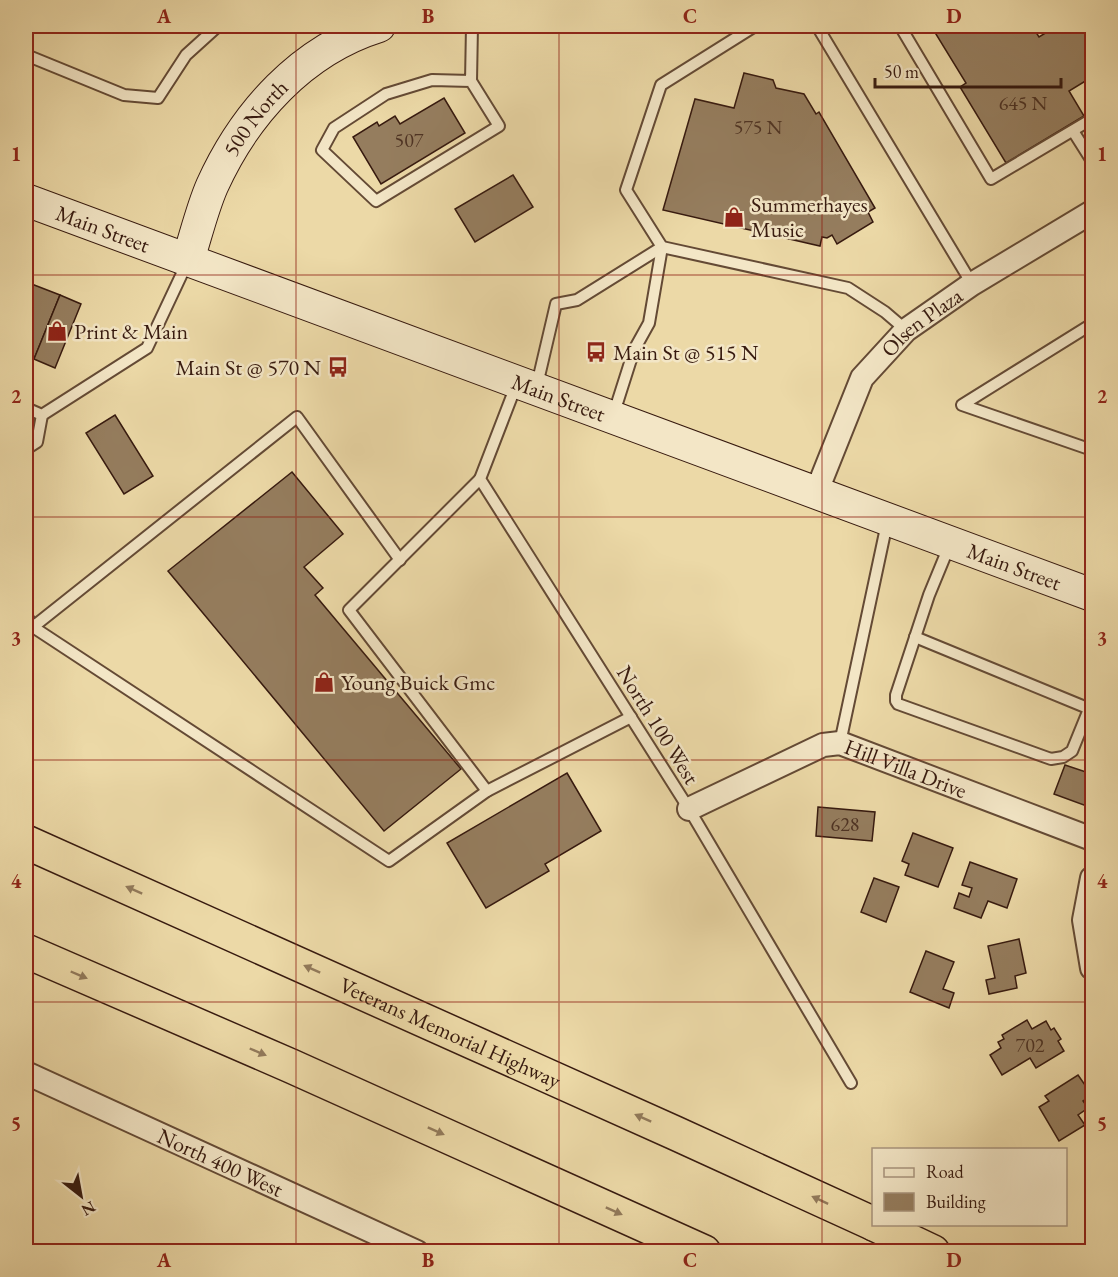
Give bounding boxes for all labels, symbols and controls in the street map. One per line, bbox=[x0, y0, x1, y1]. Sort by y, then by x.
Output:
text: A bbox=[156, 3, 172, 29]
text: B bbox=[422, 3, 434, 29]
text: C bbox=[683, 3, 697, 29]
text: D bbox=[946, 3, 962, 29]
scale bar bbox=[875, 51, 1061, 89]
text: 50 m bbox=[884, 60, 919, 83]
street label: 500 North bbox=[216, 73, 294, 161]
house number: 645 N bbox=[999, 90, 1047, 116]
house number: 575 N bbox=[734, 114, 782, 140]
house number: 507 bbox=[395, 127, 424, 153]
text: 1 bbox=[11, 141, 21, 167]
text: 1 bbox=[1097, 141, 1107, 167]
place label: Summerhayes Music bbox=[751, 190, 868, 244]
street label: Main Street bbox=[52, 198, 154, 259]
shop icon: Summerhayes Music bbox=[722, 205, 746, 229]
street label: Olsen Plaza bbox=[874, 281, 968, 363]
place label: Print & Main bbox=[74, 317, 188, 346]
shop icon: Print & Main bbox=[45, 319, 69, 343]
place label: Main St @ 515 N bbox=[613, 338, 759, 367]
bus stop icon: Main St @ 515 N bbox=[584, 340, 608, 364]
place label: Main St @ 570 N bbox=[176, 353, 322, 382]
bus stop icon: Main St @ 570 N bbox=[326, 355, 350, 379]
street label: Main Street bbox=[508, 367, 610, 428]
text: 2 bbox=[11, 383, 22, 409]
text: 2 bbox=[1097, 383, 1108, 409]
street label: Main Street bbox=[963, 536, 1065, 597]
text: 3 bbox=[11, 625, 21, 651]
text: 3 bbox=[1097, 625, 1107, 651]
street label: North 100 West bbox=[610, 660, 706, 790]
place label: Young Buick Gmc bbox=[341, 668, 495, 697]
shop icon: Young Buick Gmc bbox=[312, 670, 336, 694]
street label: Hill Villa Drive bbox=[840, 732, 971, 805]
house number: 628 bbox=[831, 811, 859, 837]
text: 4 bbox=[11, 868, 22, 894]
text: 4 bbox=[1097, 868, 1108, 894]
one-way arrow bbox=[125, 885, 143, 894]
one-way arrow bbox=[304, 965, 321, 974]
one-way arrow bbox=[71, 970, 88, 979]
street label: Veterans Memorial Highway bbox=[335, 970, 566, 1095]
house number: 702 bbox=[1016, 1032, 1045, 1058]
one-way arrow bbox=[250, 1047, 267, 1056]
text: 5 bbox=[11, 1110, 21, 1136]
text: 5 bbox=[1097, 1110, 1107, 1136]
one-way arrow bbox=[635, 1114, 652, 1123]
street label: North 400 West bbox=[153, 1121, 288, 1203]
one-way arrow bbox=[428, 1126, 446, 1136]
legend bbox=[872, 1148, 1067, 1226]
text: Road bbox=[926, 1160, 965, 1183]
north arrow bbox=[51, 1166, 111, 1226]
text: Building bbox=[926, 1190, 986, 1213]
one-way arrow bbox=[812, 1195, 829, 1204]
text: N bbox=[77, 1196, 99, 1221]
one-way arrow bbox=[606, 1206, 624, 1216]
text: A bbox=[156, 1247, 172, 1273]
text: B bbox=[422, 1247, 434, 1273]
text: C bbox=[683, 1247, 697, 1273]
text: D bbox=[946, 1247, 962, 1273]

